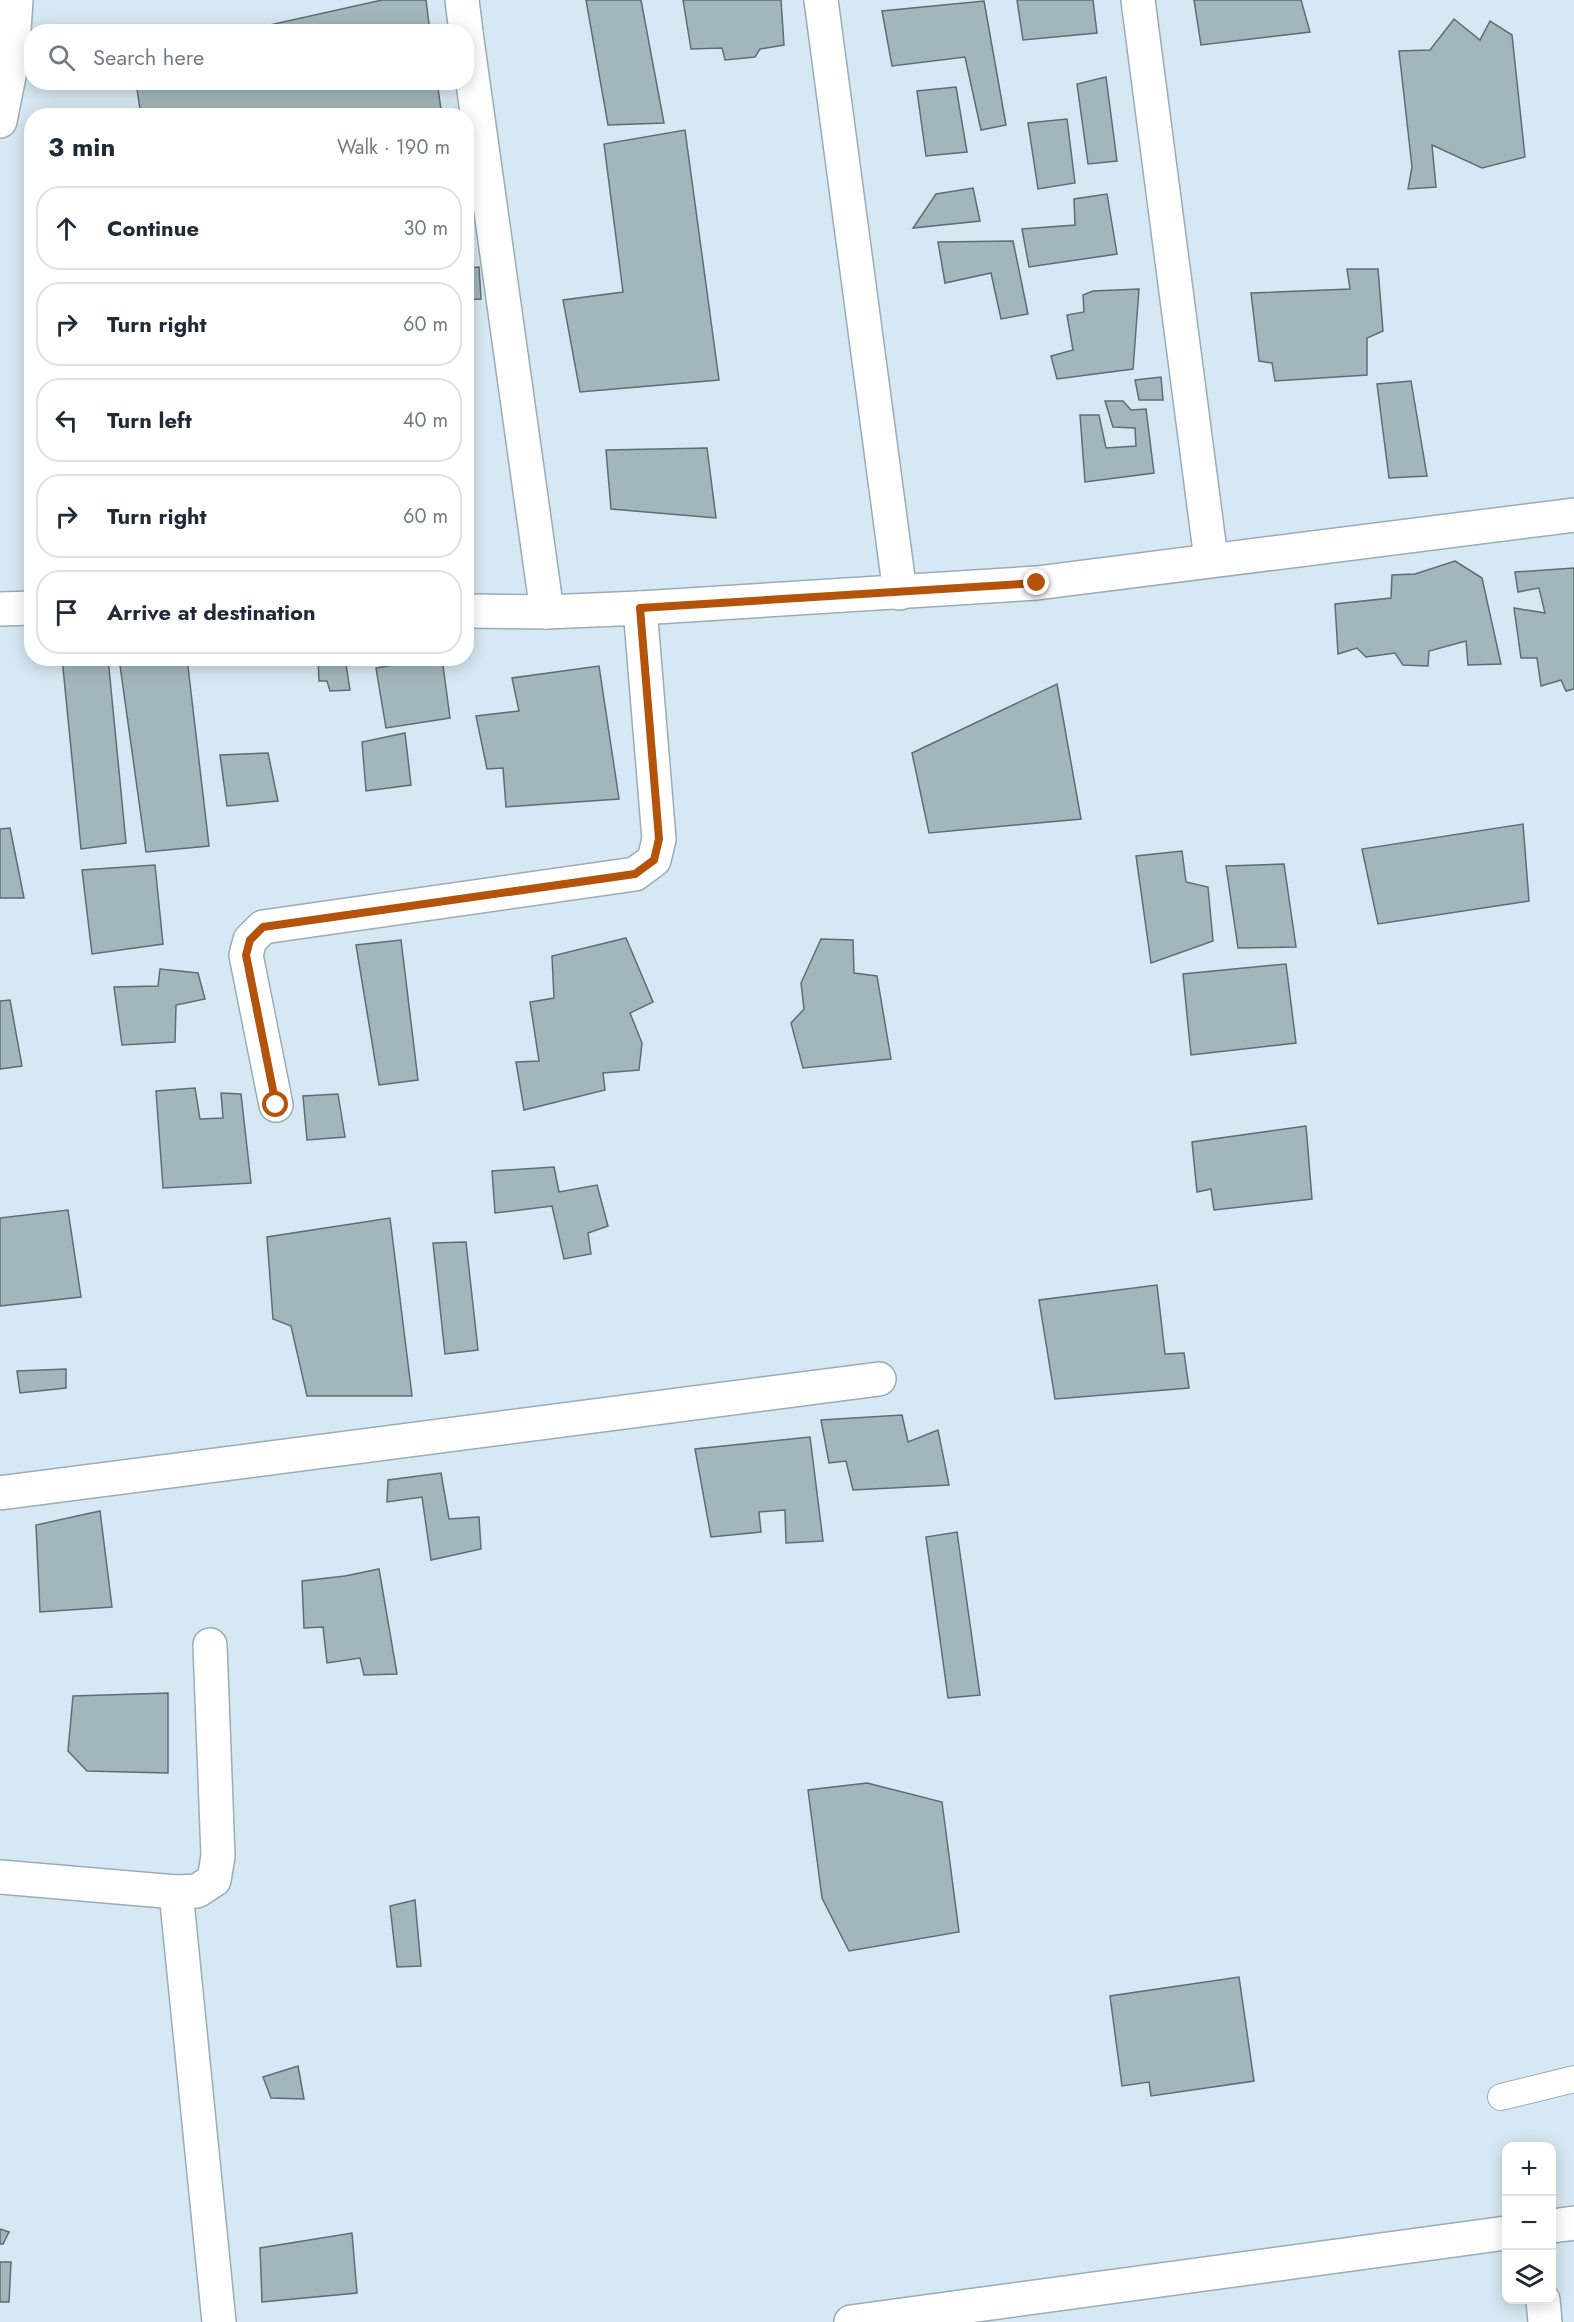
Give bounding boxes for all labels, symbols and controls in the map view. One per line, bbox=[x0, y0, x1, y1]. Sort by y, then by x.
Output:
search box bbox=[24, 24, 474, 90]
icon: search bbox=[45, 41, 78, 74]
text: Search here bbox=[93, 41, 204, 73]
text: 3 min bbox=[48, 128, 115, 166]
text: Walk · 190 m bbox=[337, 133, 450, 162]
icon: ahead bbox=[50, 212, 83, 245]
text: Continue bbox=[107, 212, 199, 244]
text: 30 m bbox=[403, 214, 448, 243]
icon: right bbox=[50, 308, 83, 341]
text: Turn right bbox=[107, 308, 207, 340]
text: 60 m bbox=[403, 310, 448, 339]
icon: left bbox=[50, 404, 83, 437]
text: Turn left bbox=[107, 404, 192, 436]
text: 40 m bbox=[403, 406, 448, 435]
icon: right bbox=[50, 500, 83, 533]
text: Turn right bbox=[107, 500, 207, 532]
text: 60 m bbox=[403, 502, 448, 531]
route end bbox=[1023, 569, 1049, 595]
icon: arrive bbox=[50, 596, 83, 629]
text: Arrive at destination bbox=[107, 596, 316, 628]
route start bbox=[262, 1091, 288, 1117]
map controls bbox=[1502, 2142, 1556, 2304]
button: + bbox=[1502, 2142, 1556, 2196]
button: − bbox=[1502, 2196, 1556, 2250]
button: layers bbox=[1502, 2250, 1556, 2304]

